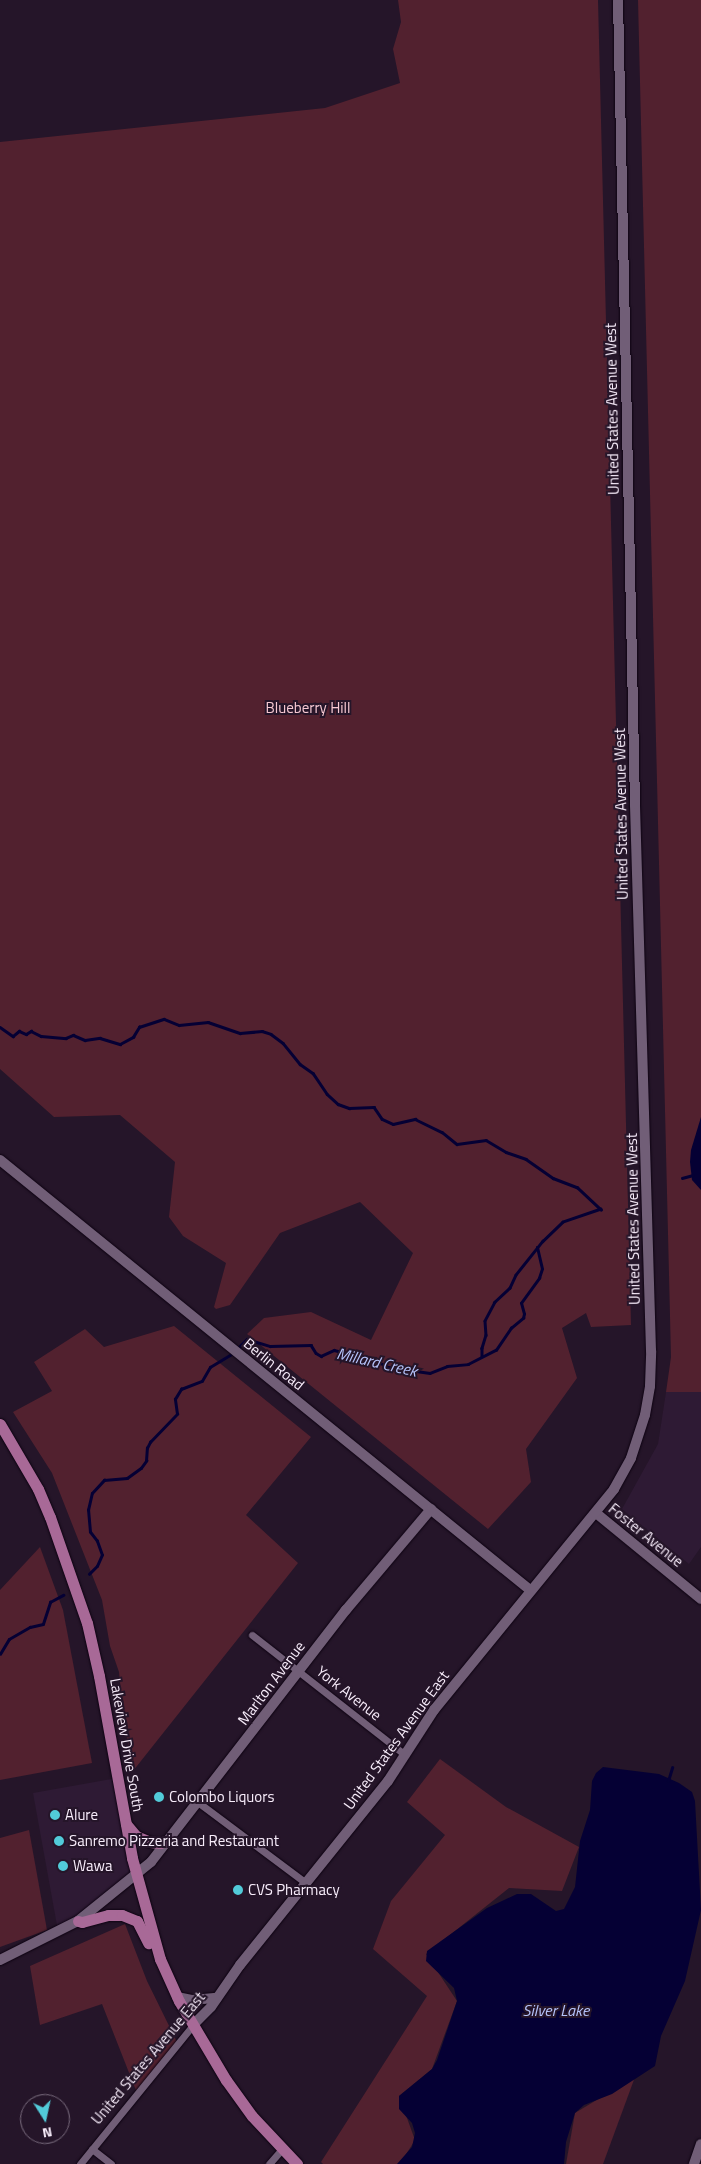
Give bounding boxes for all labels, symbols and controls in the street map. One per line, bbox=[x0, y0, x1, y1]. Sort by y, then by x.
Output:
street label: United States Avenue West bbox=[602, 323, 622, 495]
park label: Blueberry Hill bbox=[266, 699, 350, 717]
street label: United States Avenue West bbox=[611, 728, 631, 900]
street label: United States Avenue West bbox=[623, 1133, 643, 1305]
street label: Berlin Road bbox=[240, 1334, 308, 1394]
water label: Millard Creek bbox=[335, 1343, 419, 1381]
street label: Foster Avenue bbox=[605, 1499, 687, 1571]
street label: Marlton Avenue bbox=[234, 1638, 308, 1728]
street label: York Avenue bbox=[313, 1662, 385, 1724]
street label: United States Avenue East bbox=[340, 1667, 452, 1813]
street label: Lakeview Drive South bbox=[106, 1677, 148, 1813]
place label: Colombo Liquors bbox=[169, 1788, 274, 1806]
marker: Colombo Liquors bbox=[153, 1791, 165, 1803]
place label: Alure bbox=[65, 1806, 98, 1824]
marker: Alure bbox=[49, 1809, 61, 1821]
place label: Sanremo Pizzeria and Restaurant bbox=[69, 1832, 279, 1850]
marker: Sanremo Pizzeria and Restaurant bbox=[53, 1835, 65, 1847]
place label: Wawa bbox=[73, 1857, 112, 1875]
marker: Wawa bbox=[57, 1860, 69, 1872]
place label: CVS Pharmacy bbox=[248, 1881, 340, 1899]
marker: CVS Pharmacy bbox=[232, 1884, 244, 1896]
street label: United States Avenue East bbox=[87, 1988, 209, 2128]
water label: Silver Lake bbox=[523, 2000, 589, 2020]
north arrow bbox=[20, 2094, 70, 2144]
text: N bbox=[41, 2122, 54, 2144]

